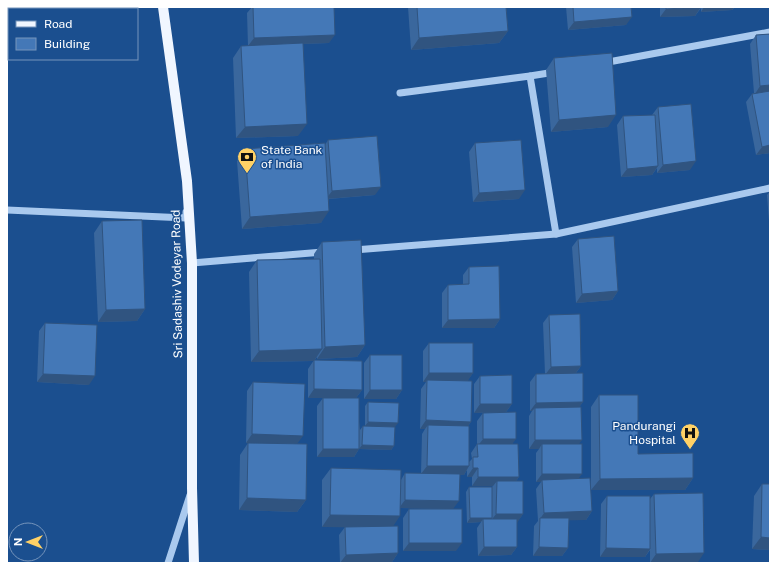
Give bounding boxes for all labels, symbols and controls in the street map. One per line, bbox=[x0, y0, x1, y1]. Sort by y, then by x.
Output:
legend bbox=[8, 8, 138, 60]
text: Road bbox=[44, 17, 72, 31]
text: Building bbox=[44, 37, 90, 51]
place label: State Bank of India bbox=[261, 143, 323, 171]
bank icon: State Bank of India bbox=[236, 146, 258, 174]
street label: Sri Sadashiv Vodeyar Road bbox=[169, 210, 185, 358]
place label: Pandurangi Hospital bbox=[612, 419, 676, 447]
hospital icon: Pandurangi Hospital bbox=[679, 422, 701, 450]
north arrow bbox=[8, 522, 48, 562]
text: N bbox=[12, 538, 24, 546]

